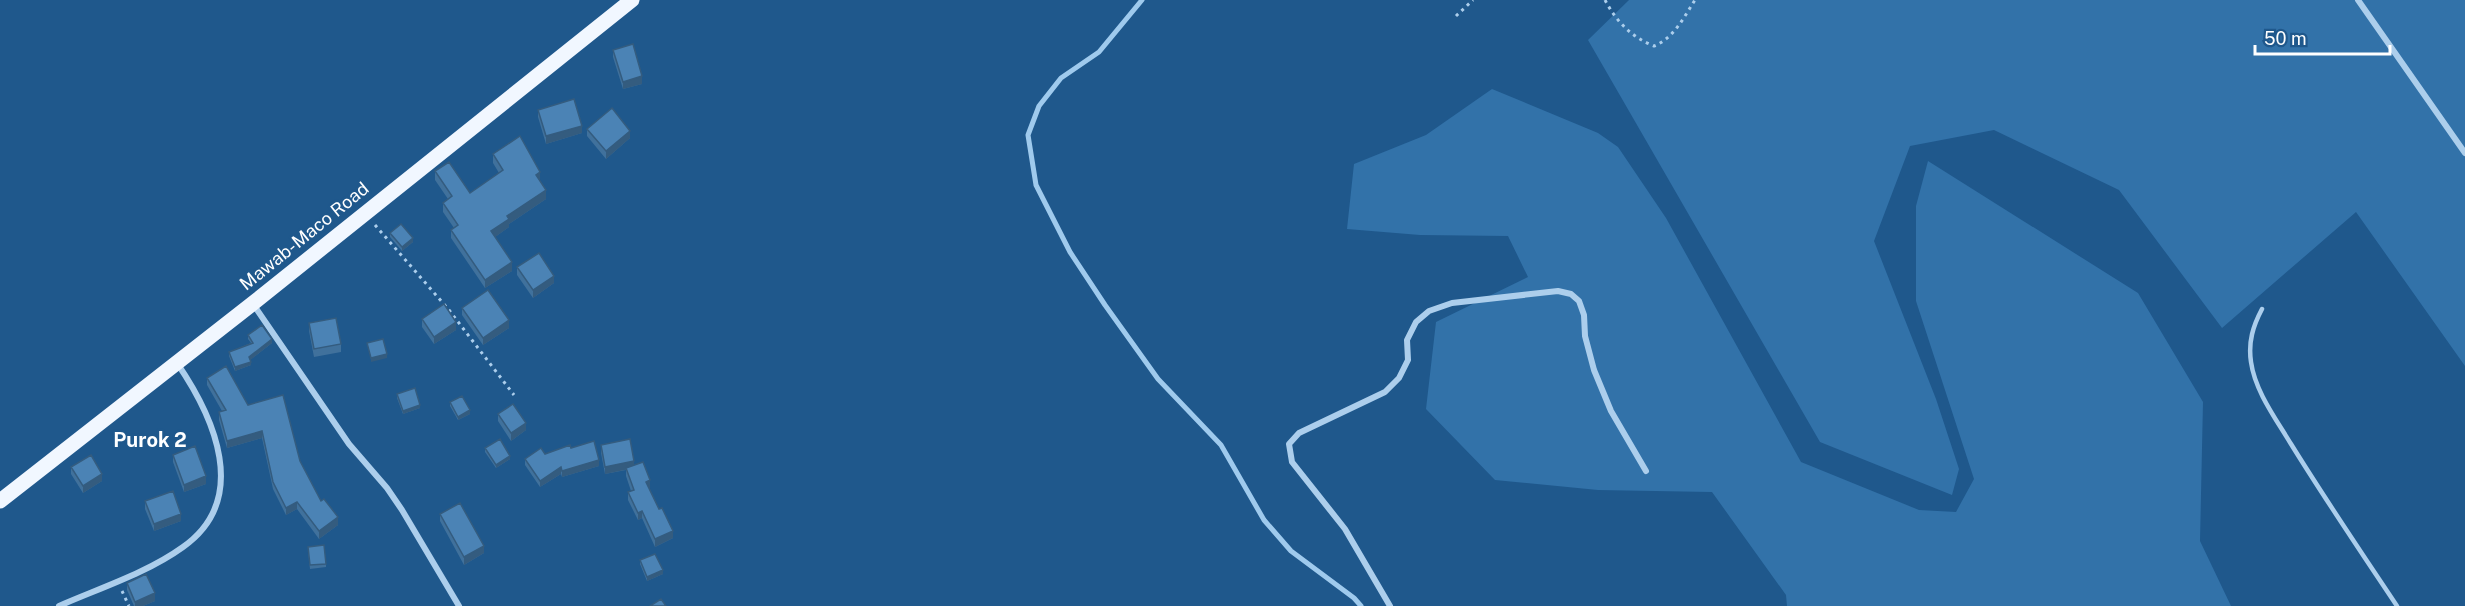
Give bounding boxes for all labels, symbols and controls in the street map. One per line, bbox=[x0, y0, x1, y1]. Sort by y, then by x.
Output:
scale bar bbox=[2255, 18, 2390, 56]
text: 50 m bbox=[2264, 28, 2307, 49]
street label: Mawab-Maco Road bbox=[235, 178, 373, 294]
district label: Purok 2 bbox=[113, 428, 187, 452]

